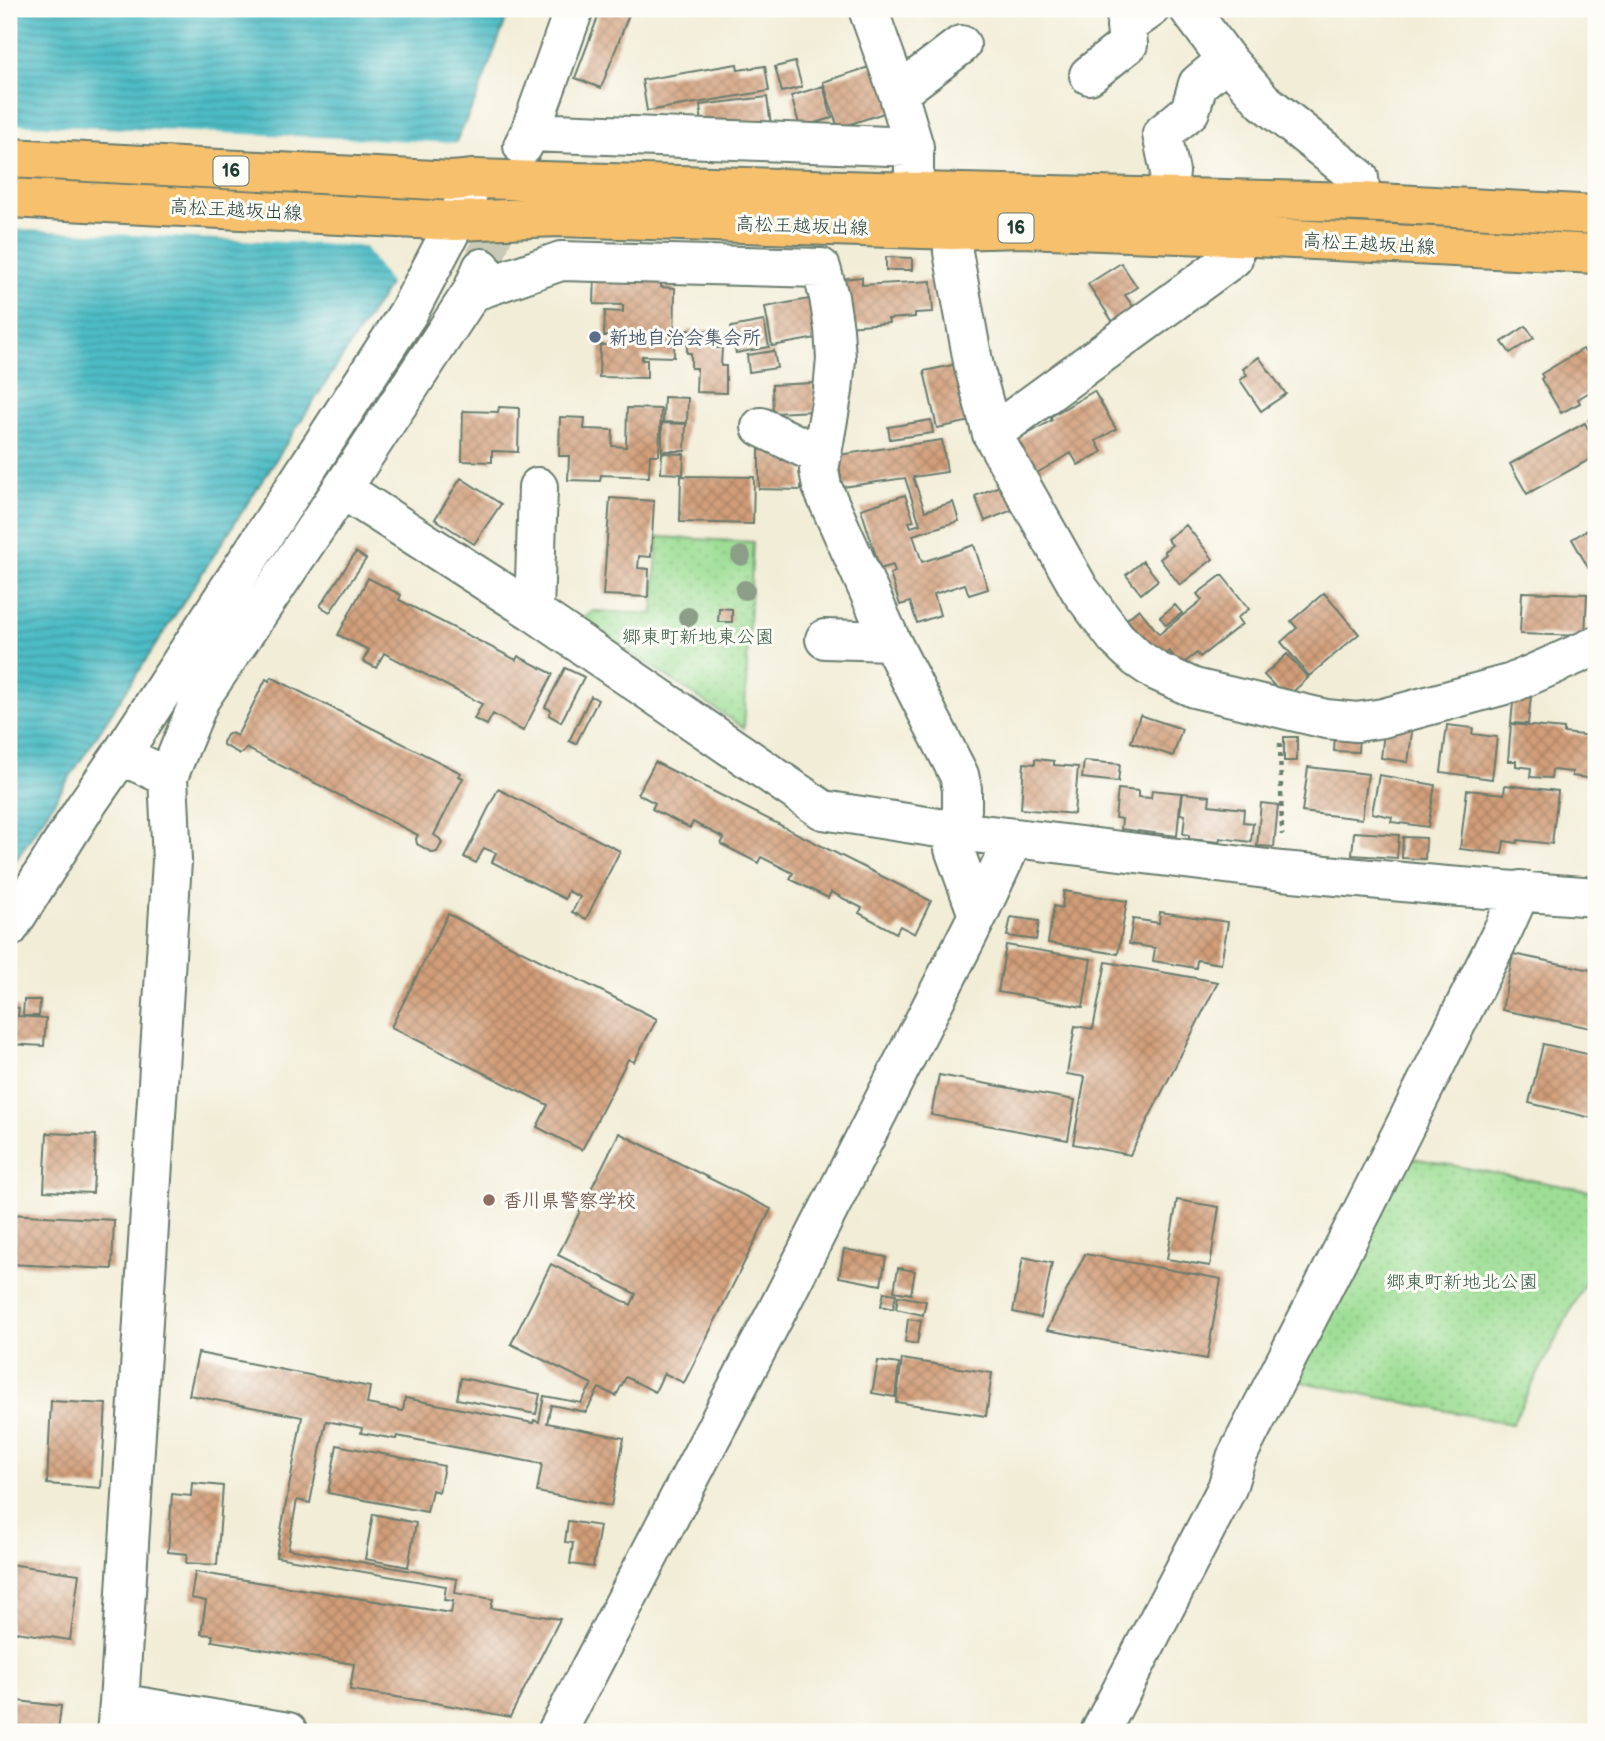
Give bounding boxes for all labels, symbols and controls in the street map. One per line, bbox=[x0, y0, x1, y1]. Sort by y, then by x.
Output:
road number: 16 bbox=[214, 156, 248, 186]
street label: 高松王越坂出線 bbox=[169, 196, 303, 225]
street label: 高松王越坂出線 bbox=[735, 213, 869, 240]
road number: 16 bbox=[998, 213, 1034, 242]
street label: 高松王越坂出線 bbox=[1302, 230, 1436, 259]
place label: 新地自治会集会所 bbox=[609, 327, 761, 350]
marker: 新地自治会集会所 bbox=[587, 329, 603, 345]
park label: 郷東町新地東公園 bbox=[622, 626, 774, 649]
place label: 香川県警察学校 bbox=[503, 1190, 636, 1213]
marker: 香川県警察学校 bbox=[481, 1192, 497, 1208]
park label: 郷東町新地北公園 bbox=[1386, 1271, 1538, 1294]

